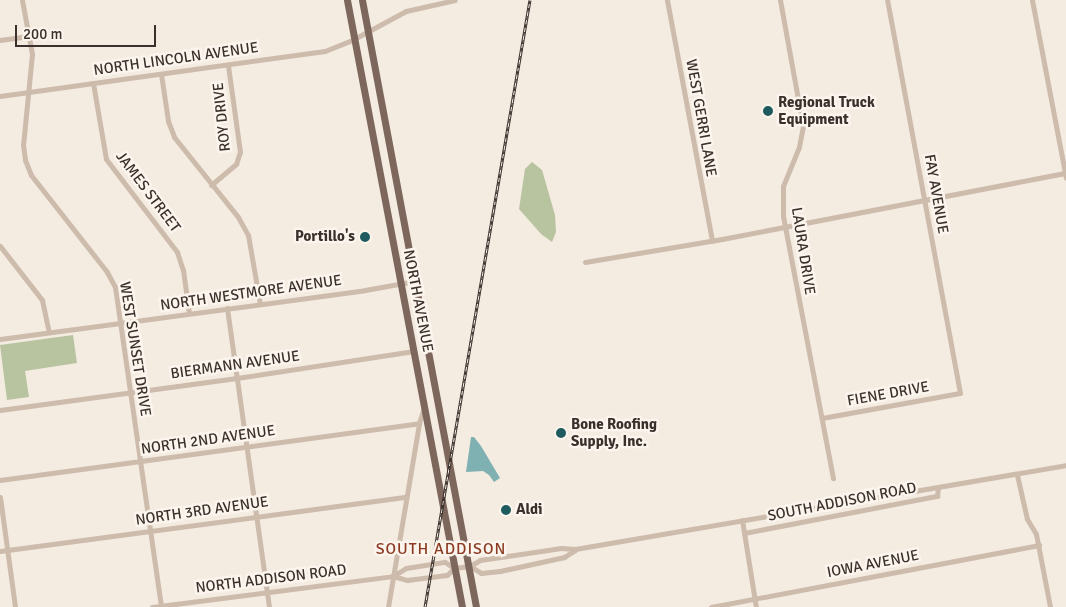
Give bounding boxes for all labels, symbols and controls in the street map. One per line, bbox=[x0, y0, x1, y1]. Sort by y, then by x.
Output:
scale bar bbox=[18, 15, 159, 47]
text: 200 m bbox=[23, 25, 63, 43]
street label: NORTH LINCOLN AVENUE bbox=[92, 39, 260, 79]
street label: WEST GERRI LANE bbox=[682, 58, 720, 178]
street label: ROY DRIVE bbox=[209, 82, 235, 152]
place label: Regional Truck Equipment bbox=[778, 93, 875, 128]
marker: Regional Truck Equipment bbox=[762, 105, 774, 117]
street label: JAMES STREET bbox=[112, 148, 184, 236]
street label: FAY AVENUE bbox=[920, 153, 952, 235]
street label: LAURA DRIVE bbox=[787, 206, 819, 296]
place label: Portillo's bbox=[295, 228, 355, 246]
marker: Portillo's bbox=[359, 231, 371, 243]
street label: NORTH AVENUE bbox=[399, 248, 437, 354]
street label: NORTH WESTMORE AVENUE bbox=[159, 271, 343, 315]
street label: WEST SUNSET DRIVE bbox=[115, 280, 155, 418]
street label: BIERMANN AVENUE bbox=[169, 347, 301, 383]
street label: FIENE DRIVE bbox=[846, 378, 930, 410]
place label: Bone Roofing Supply, Inc. bbox=[571, 415, 657, 450]
street label: NORTH 2ND AVENUE bbox=[140, 422, 276, 458]
marker: Bone Roofing Supply, Inc. bbox=[555, 427, 567, 439]
street label: SOUTH ADDISON ROAD bbox=[766, 479, 918, 525]
street label: NORTH 3RD AVENUE bbox=[134, 493, 270, 529]
place label: Aldi bbox=[516, 501, 543, 519]
marker: Aldi bbox=[500, 504, 512, 516]
district label: SOUTH ADDISON bbox=[374, 539, 508, 559]
street label: IOWA AVENUE bbox=[826, 546, 920, 582]
street label: NORTH ADDISON ROAD bbox=[195, 561, 347, 597]

